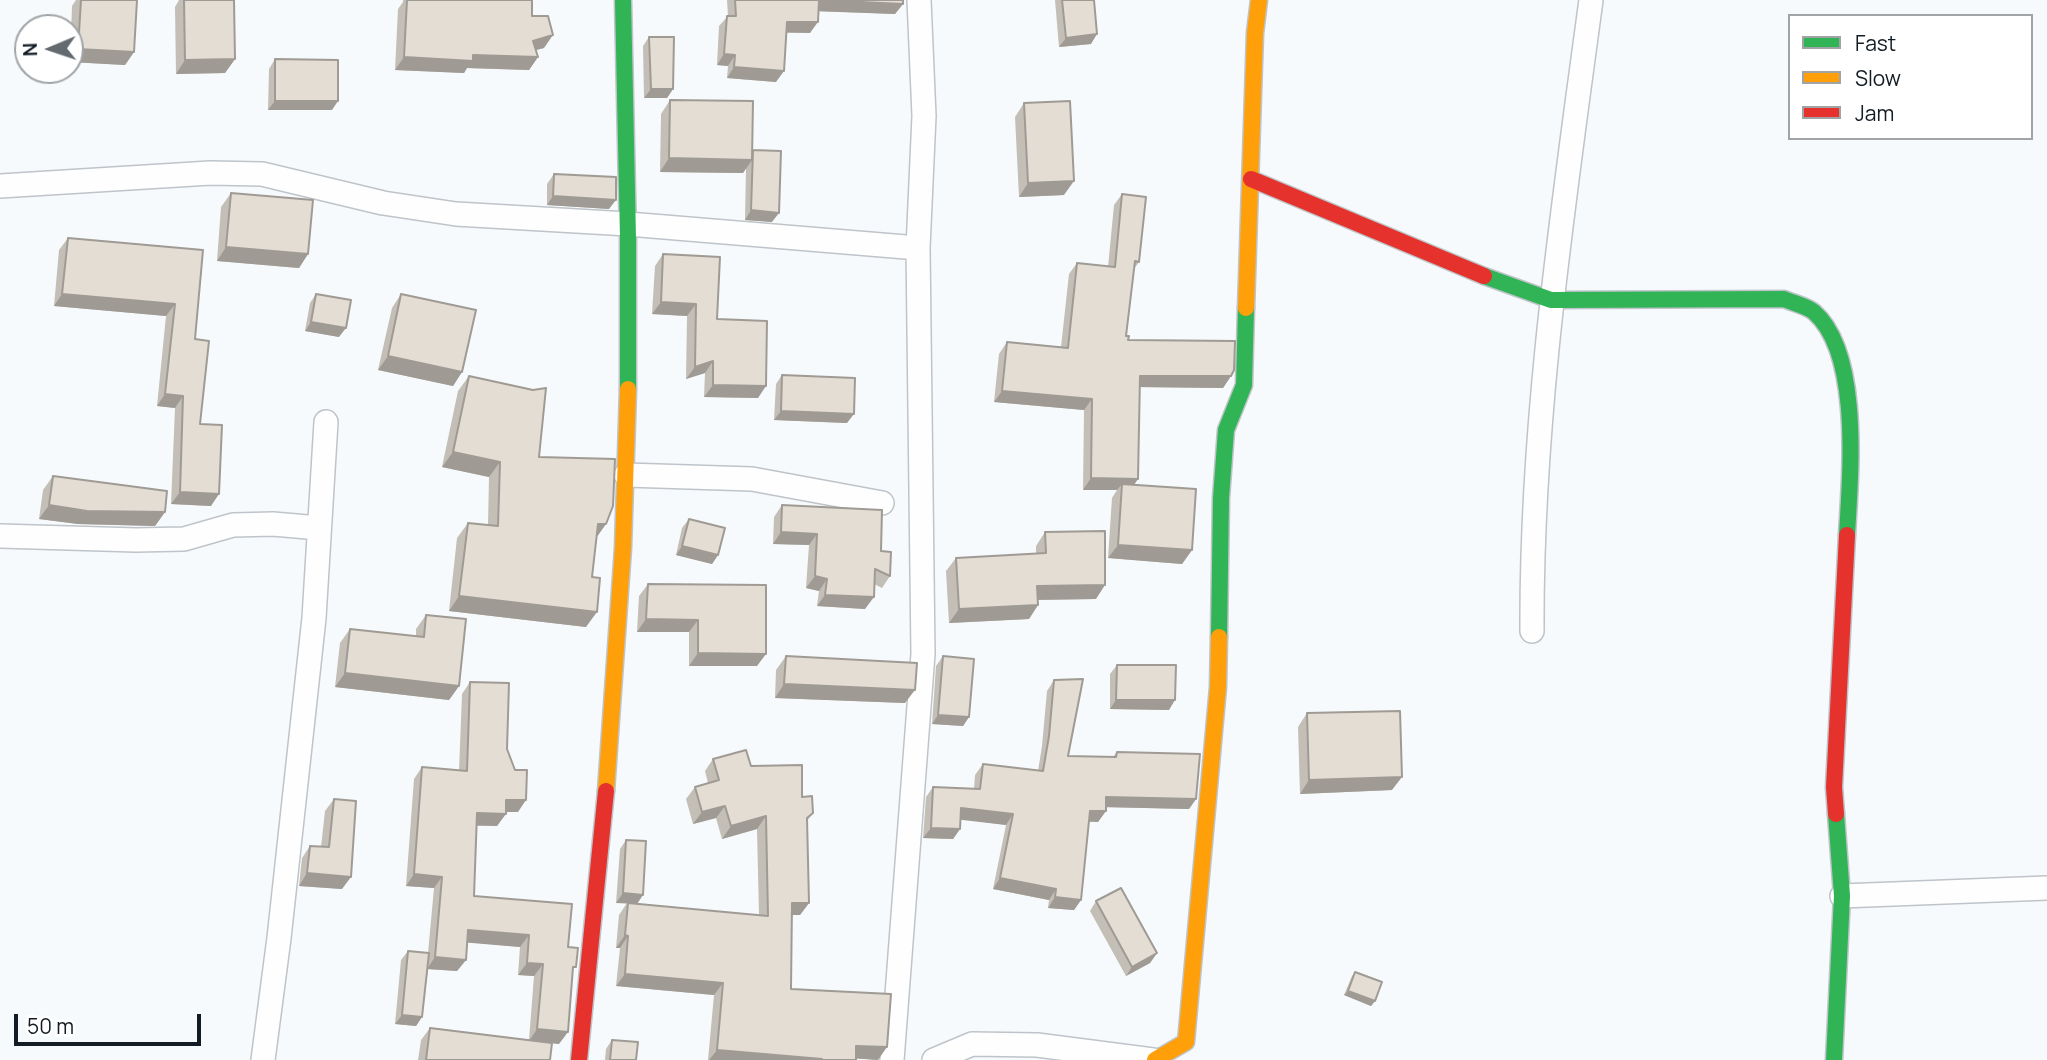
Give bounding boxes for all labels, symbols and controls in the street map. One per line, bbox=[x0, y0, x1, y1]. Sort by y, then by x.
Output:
north arrow bbox=[14, 14, 84, 84]
legend bbox=[1788, 14, 2033, 140]
text: Fast bbox=[1855, 29, 1896, 57]
text: N bbox=[17, 42, 43, 57]
text: Slow bbox=[1855, 64, 1901, 92]
text: Jam bbox=[1855, 99, 1894, 127]
scale bar bbox=[18, 1000, 205, 1044]
text: 50 m bbox=[27, 1012, 74, 1040]

